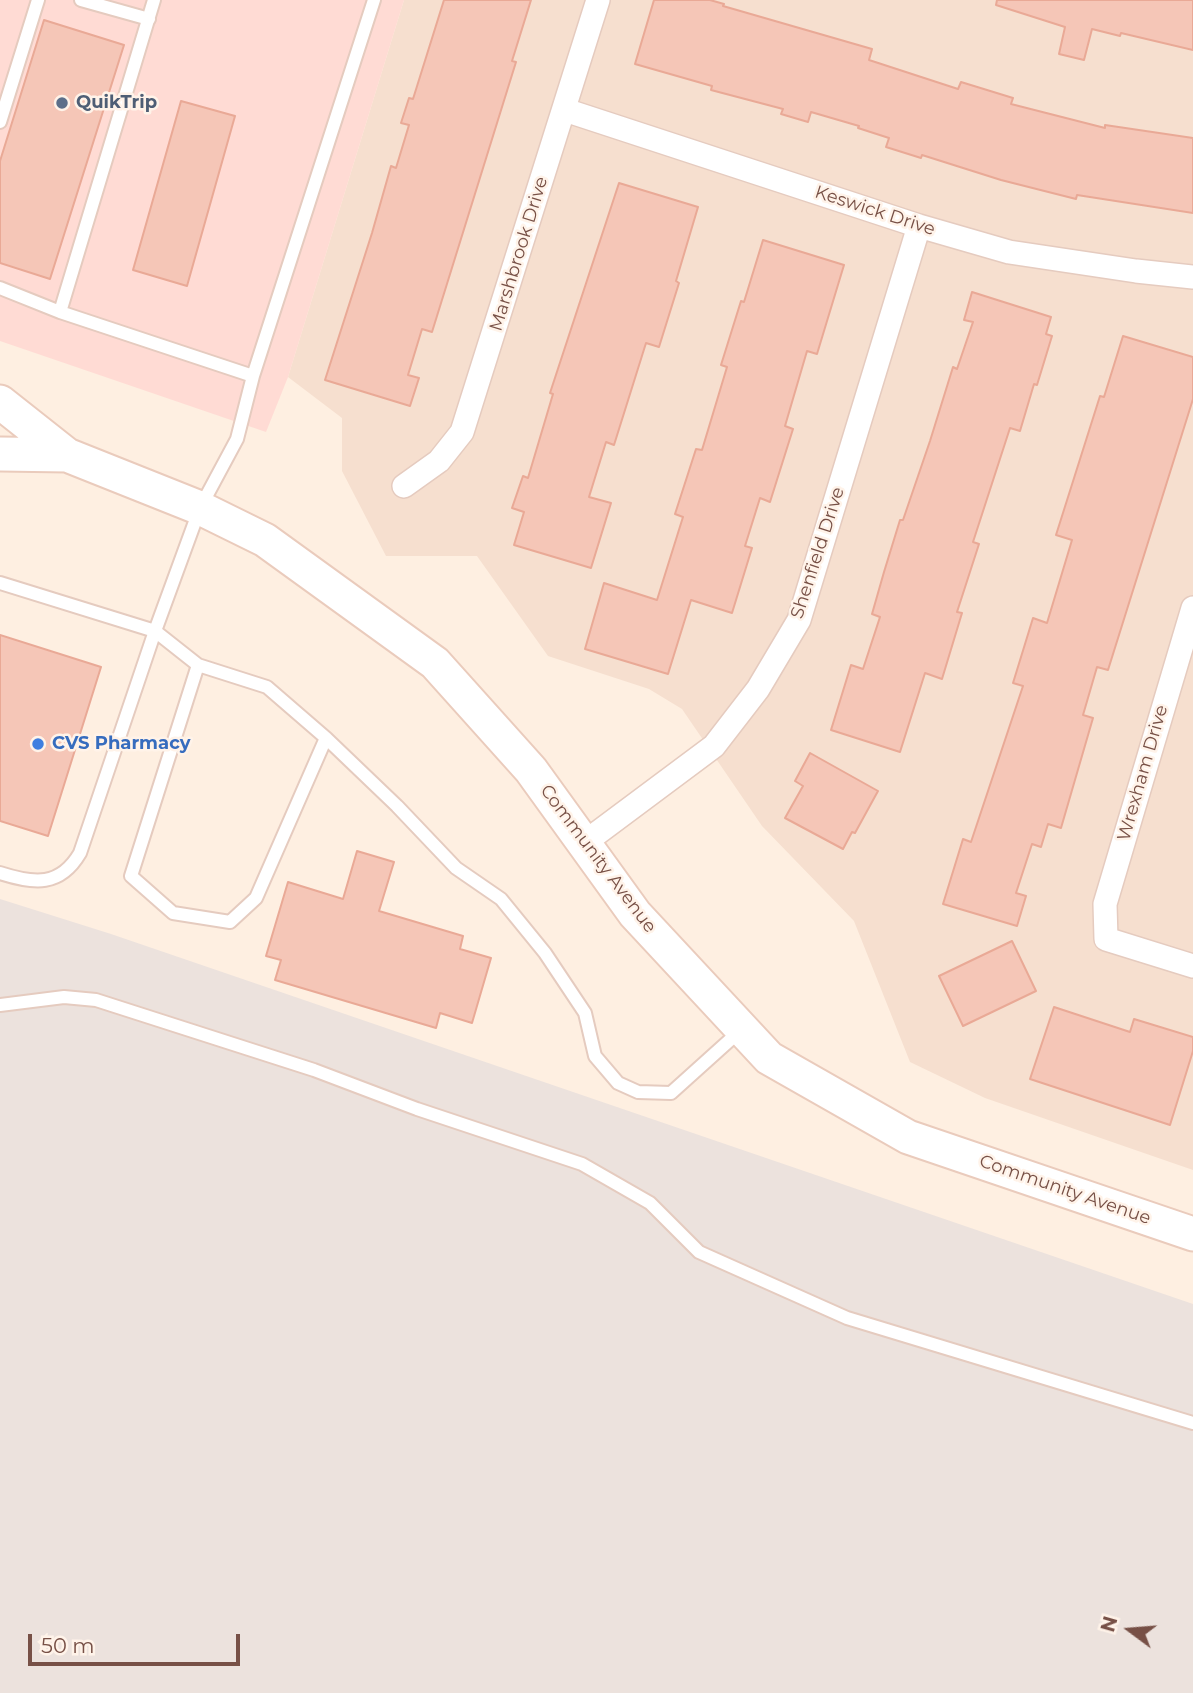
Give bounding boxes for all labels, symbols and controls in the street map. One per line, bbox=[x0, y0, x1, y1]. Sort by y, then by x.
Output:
place label: QuikTrip bbox=[76, 92, 157, 114]
marker: QuikTrip bbox=[54, 95, 70, 111]
street label: Marshbrook Drive bbox=[485, 174, 553, 334]
street label: Keswick Drive bbox=[812, 181, 938, 241]
street label: Shenfield Drive bbox=[787, 485, 849, 621]
street label: Wrexham Drive bbox=[1113, 703, 1173, 843]
place label: CVS Pharmacy bbox=[52, 733, 191, 755]
marker: CVS Pharmacy bbox=[30, 736, 46, 752]
street label: Community Avenue bbox=[535, 781, 661, 937]
street label: Community Avenue bbox=[976, 1151, 1154, 1229]
north arrow bbox=[1095, 1595, 1165, 1665]
text: N bbox=[1096, 1614, 1123, 1635]
scale bar bbox=[32, 1620, 243, 1664]
text: 50 m bbox=[41, 1633, 95, 1658]

